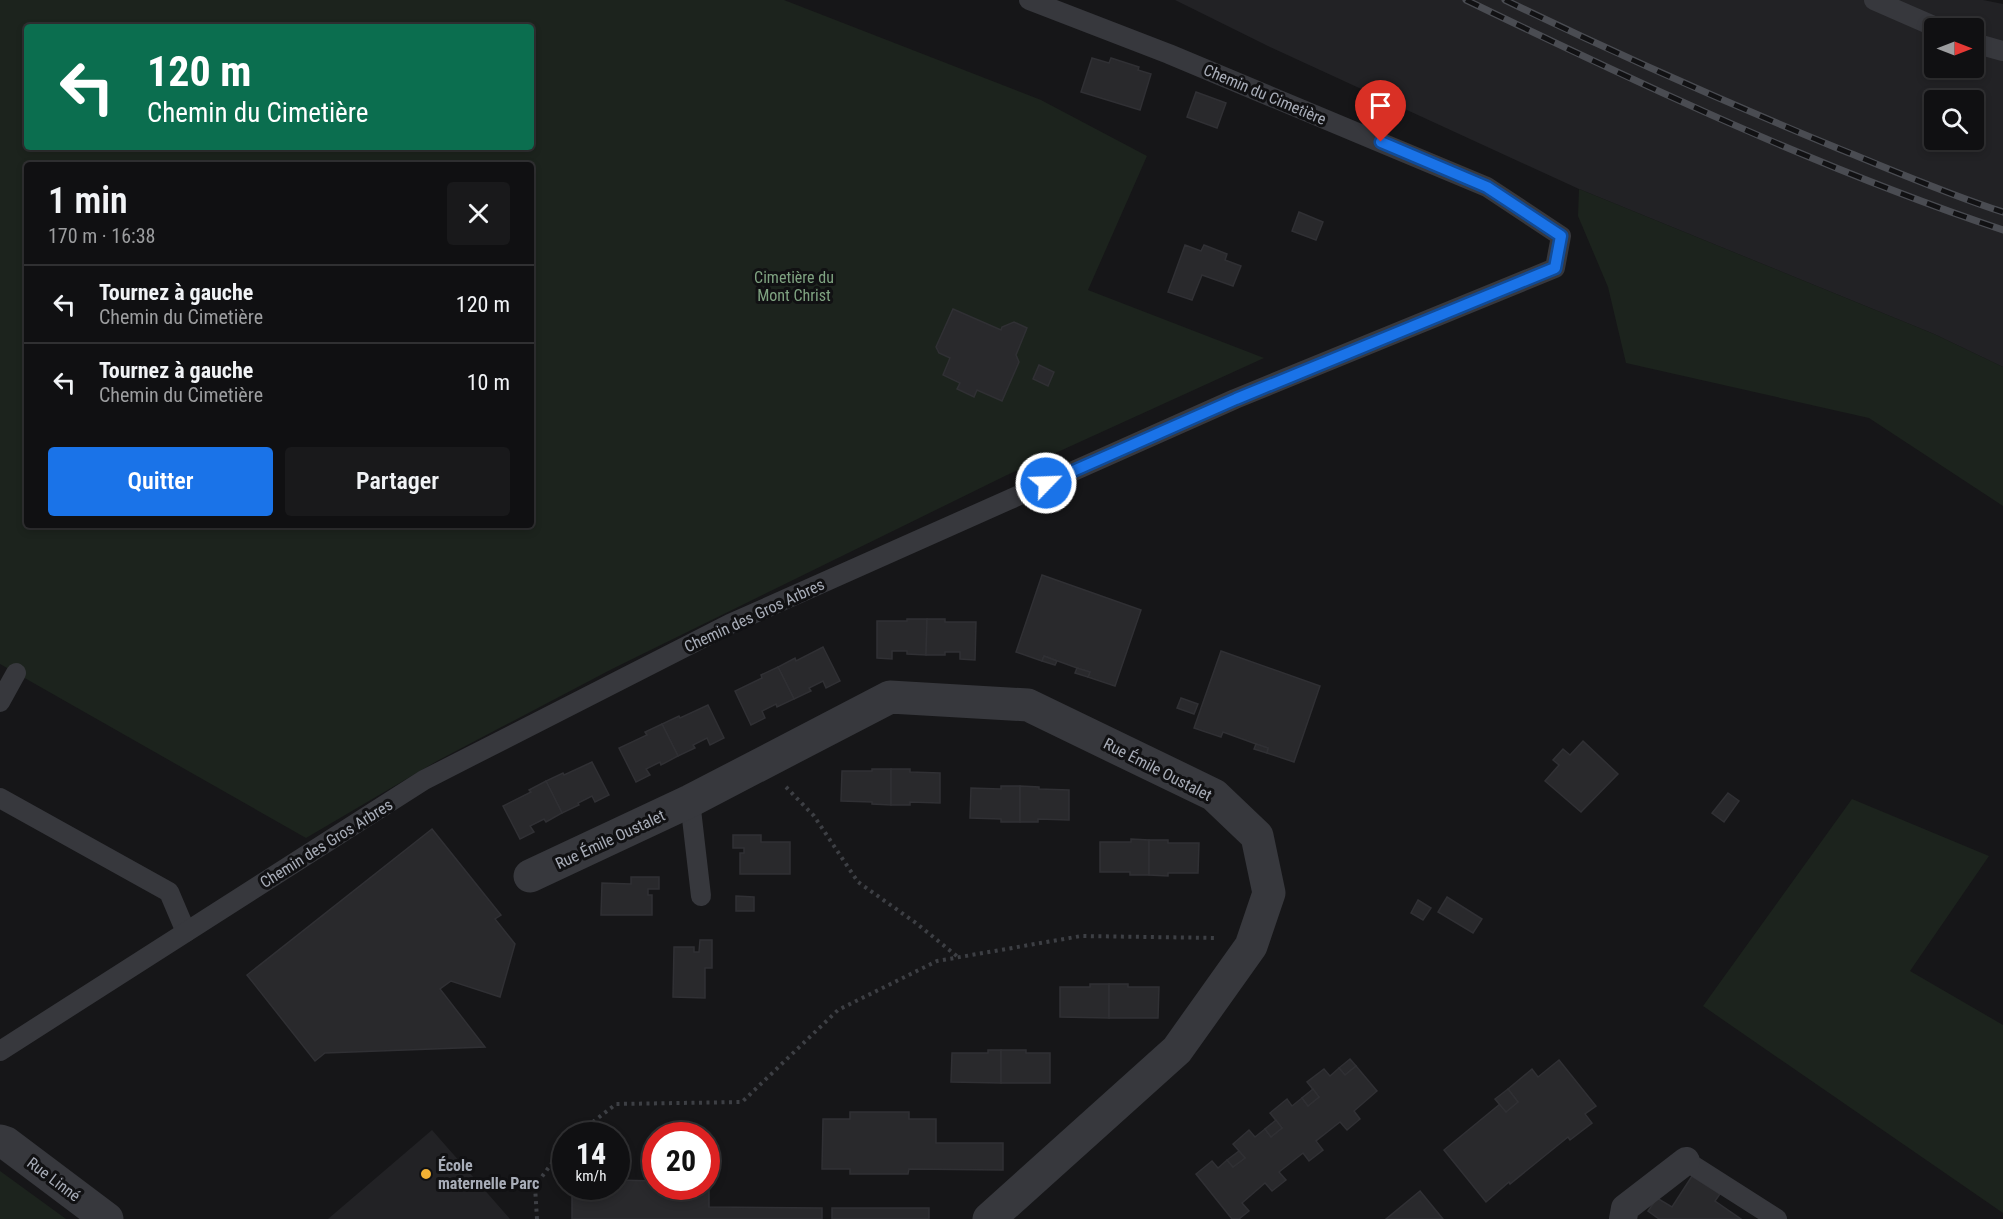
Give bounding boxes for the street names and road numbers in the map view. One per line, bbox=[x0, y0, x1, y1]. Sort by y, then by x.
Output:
street label: Chemin du Cimetière bbox=[1201, 60, 1329, 129]
street label: Chemin des Gros Arbres bbox=[681, 575, 827, 656]
street label: Rue Émile Oustalet bbox=[1101, 734, 1215, 805]
street label: Chemin des Gros Arbres bbox=[257, 795, 396, 892]
street label: Rue Émile Oustalet bbox=[552, 806, 668, 873]
street label: Rue Linné bbox=[23, 1153, 84, 1206]

